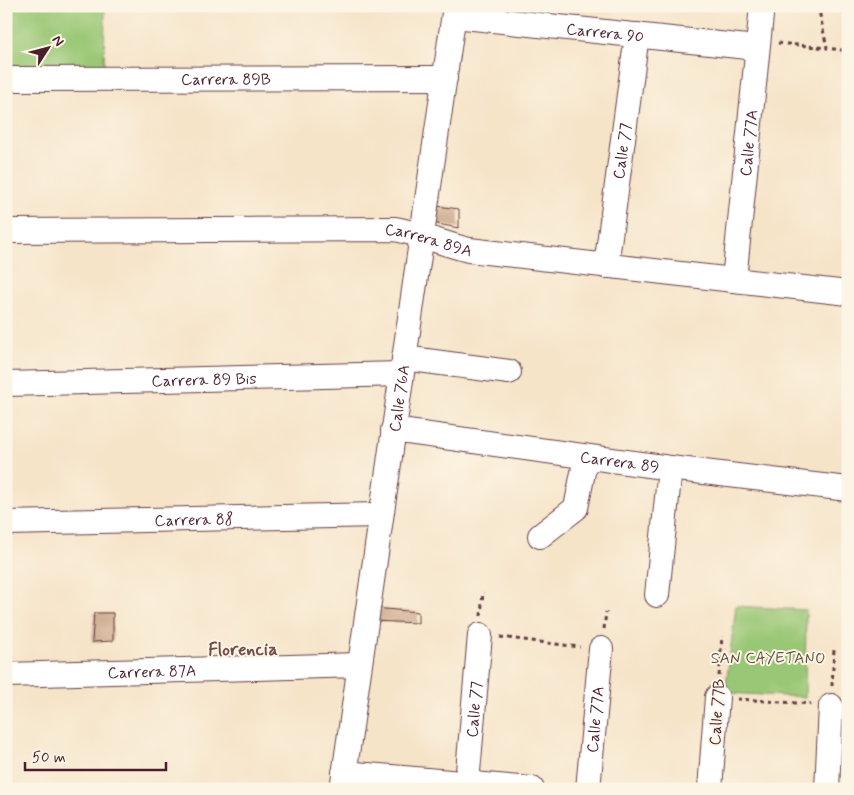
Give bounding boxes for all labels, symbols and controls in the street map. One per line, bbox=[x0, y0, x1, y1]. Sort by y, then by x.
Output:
street label: Carrera 90 bbox=[565, 19, 645, 48]
north arrow bbox=[22, 22, 72, 72]
text: N bbox=[48, 32, 68, 50]
street label: Carrera 89B bbox=[181, 69, 271, 91]
street label: Calle 77A bbox=[736, 108, 763, 177]
street label: Calle 77 bbox=[609, 122, 637, 181]
street label: Carrera 89A bbox=[385, 220, 474, 262]
street label: Calle 76A bbox=[385, 363, 415, 433]
street label: Carrera 89 Bis bbox=[151, 369, 257, 392]
street label: Carrera 89 bbox=[579, 447, 661, 478]
street label: Carrera 88 bbox=[154, 509, 234, 532]
district label: Florencia bbox=[208, 638, 278, 662]
park label: SAN CAYETANO bbox=[711, 648, 825, 669]
street label: Carrera 87A bbox=[107, 661, 197, 684]
street label: Calle 77B bbox=[705, 678, 730, 746]
street label: Calle 77 bbox=[462, 680, 488, 738]
street label: Calle 77A bbox=[582, 685, 610, 754]
scale bar bbox=[25, 740, 166, 772]
text: 50 m bbox=[32, 748, 66, 768]

